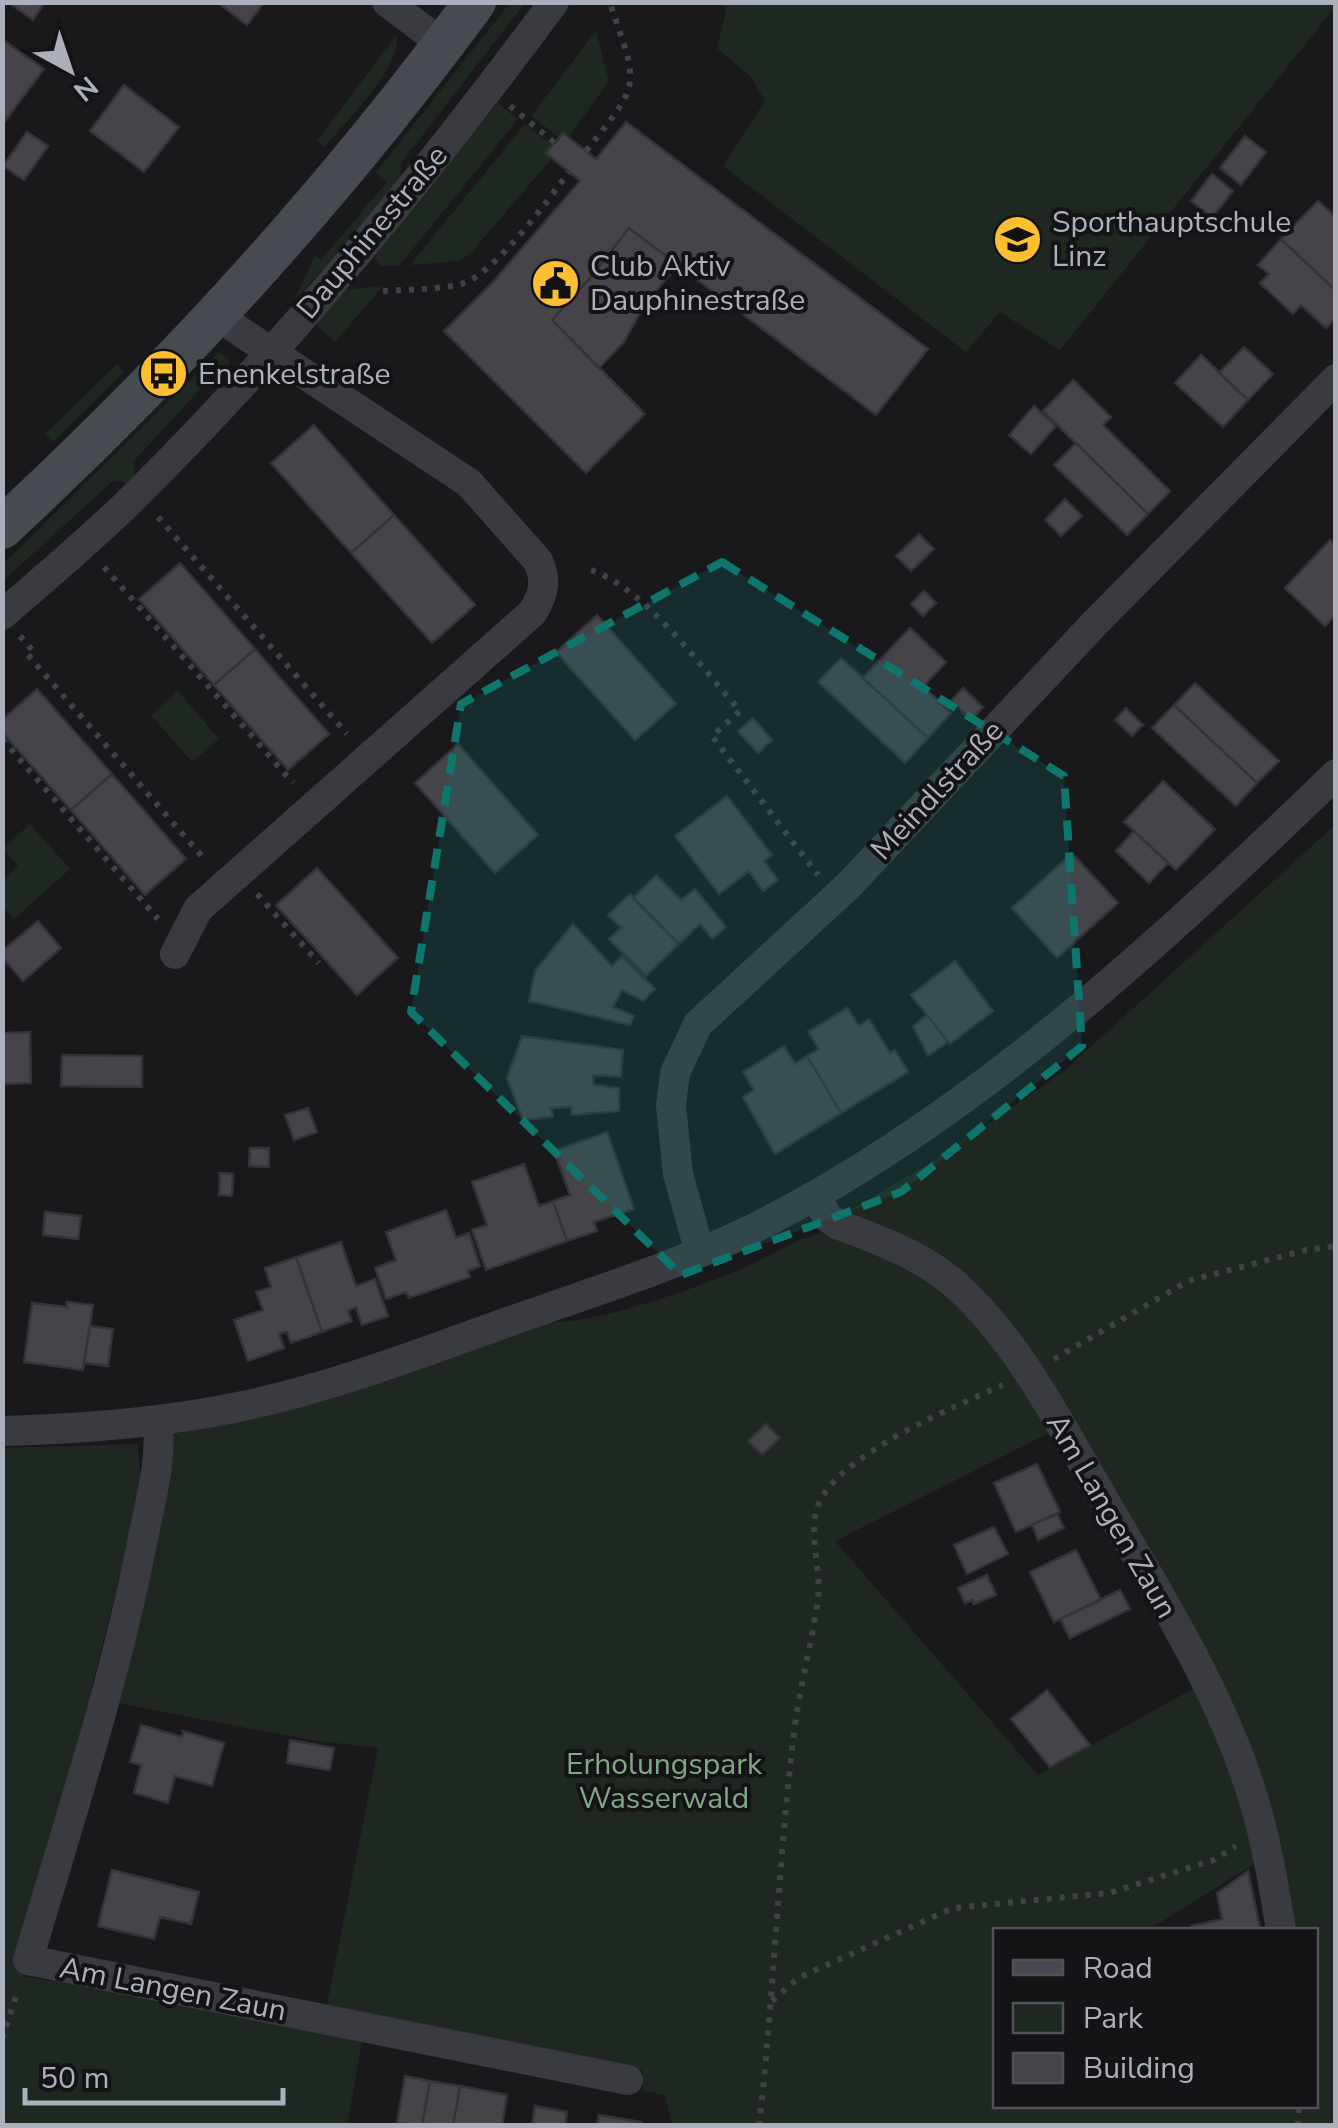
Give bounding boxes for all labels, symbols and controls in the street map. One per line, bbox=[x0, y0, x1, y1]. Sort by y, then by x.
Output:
north arrow bbox=[20, 20, 120, 120]
text: N bbox=[65, 67, 106, 110]
street label: Dauphinestraße bbox=[288, 137, 457, 328]
place label: Sporthauptschule Linz bbox=[1052, 202, 1291, 277]
school or university icon: Sporthauptschule Linz bbox=[991, 213, 1043, 265]
place label: Club Aktiv Dauphinestraße bbox=[590, 246, 805, 321]
public building icon: Club Aktiv Dauphinestraße bbox=[529, 257, 581, 309]
bus stop icon: Enenkelstraße bbox=[137, 348, 189, 400]
place label: Enenkelstraße bbox=[198, 354, 391, 395]
street label: Meindlstraße bbox=[862, 711, 1013, 869]
street label: Am Langen Zaun bbox=[1036, 1406, 1187, 1626]
park label: Erholungspark Wasserwald bbox=[566, 1744, 763, 1819]
legend bbox=[993, 1928, 1318, 2108]
street label: Am Langen Zaun bbox=[56, 1947, 290, 2032]
text: Road bbox=[1083, 1948, 1153, 1989]
text: Park bbox=[1083, 1998, 1144, 2039]
scale bar bbox=[25, 2043, 282, 2105]
text: Building bbox=[1083, 2048, 1195, 2089]
text: 50 m bbox=[40, 2058, 109, 2099]

